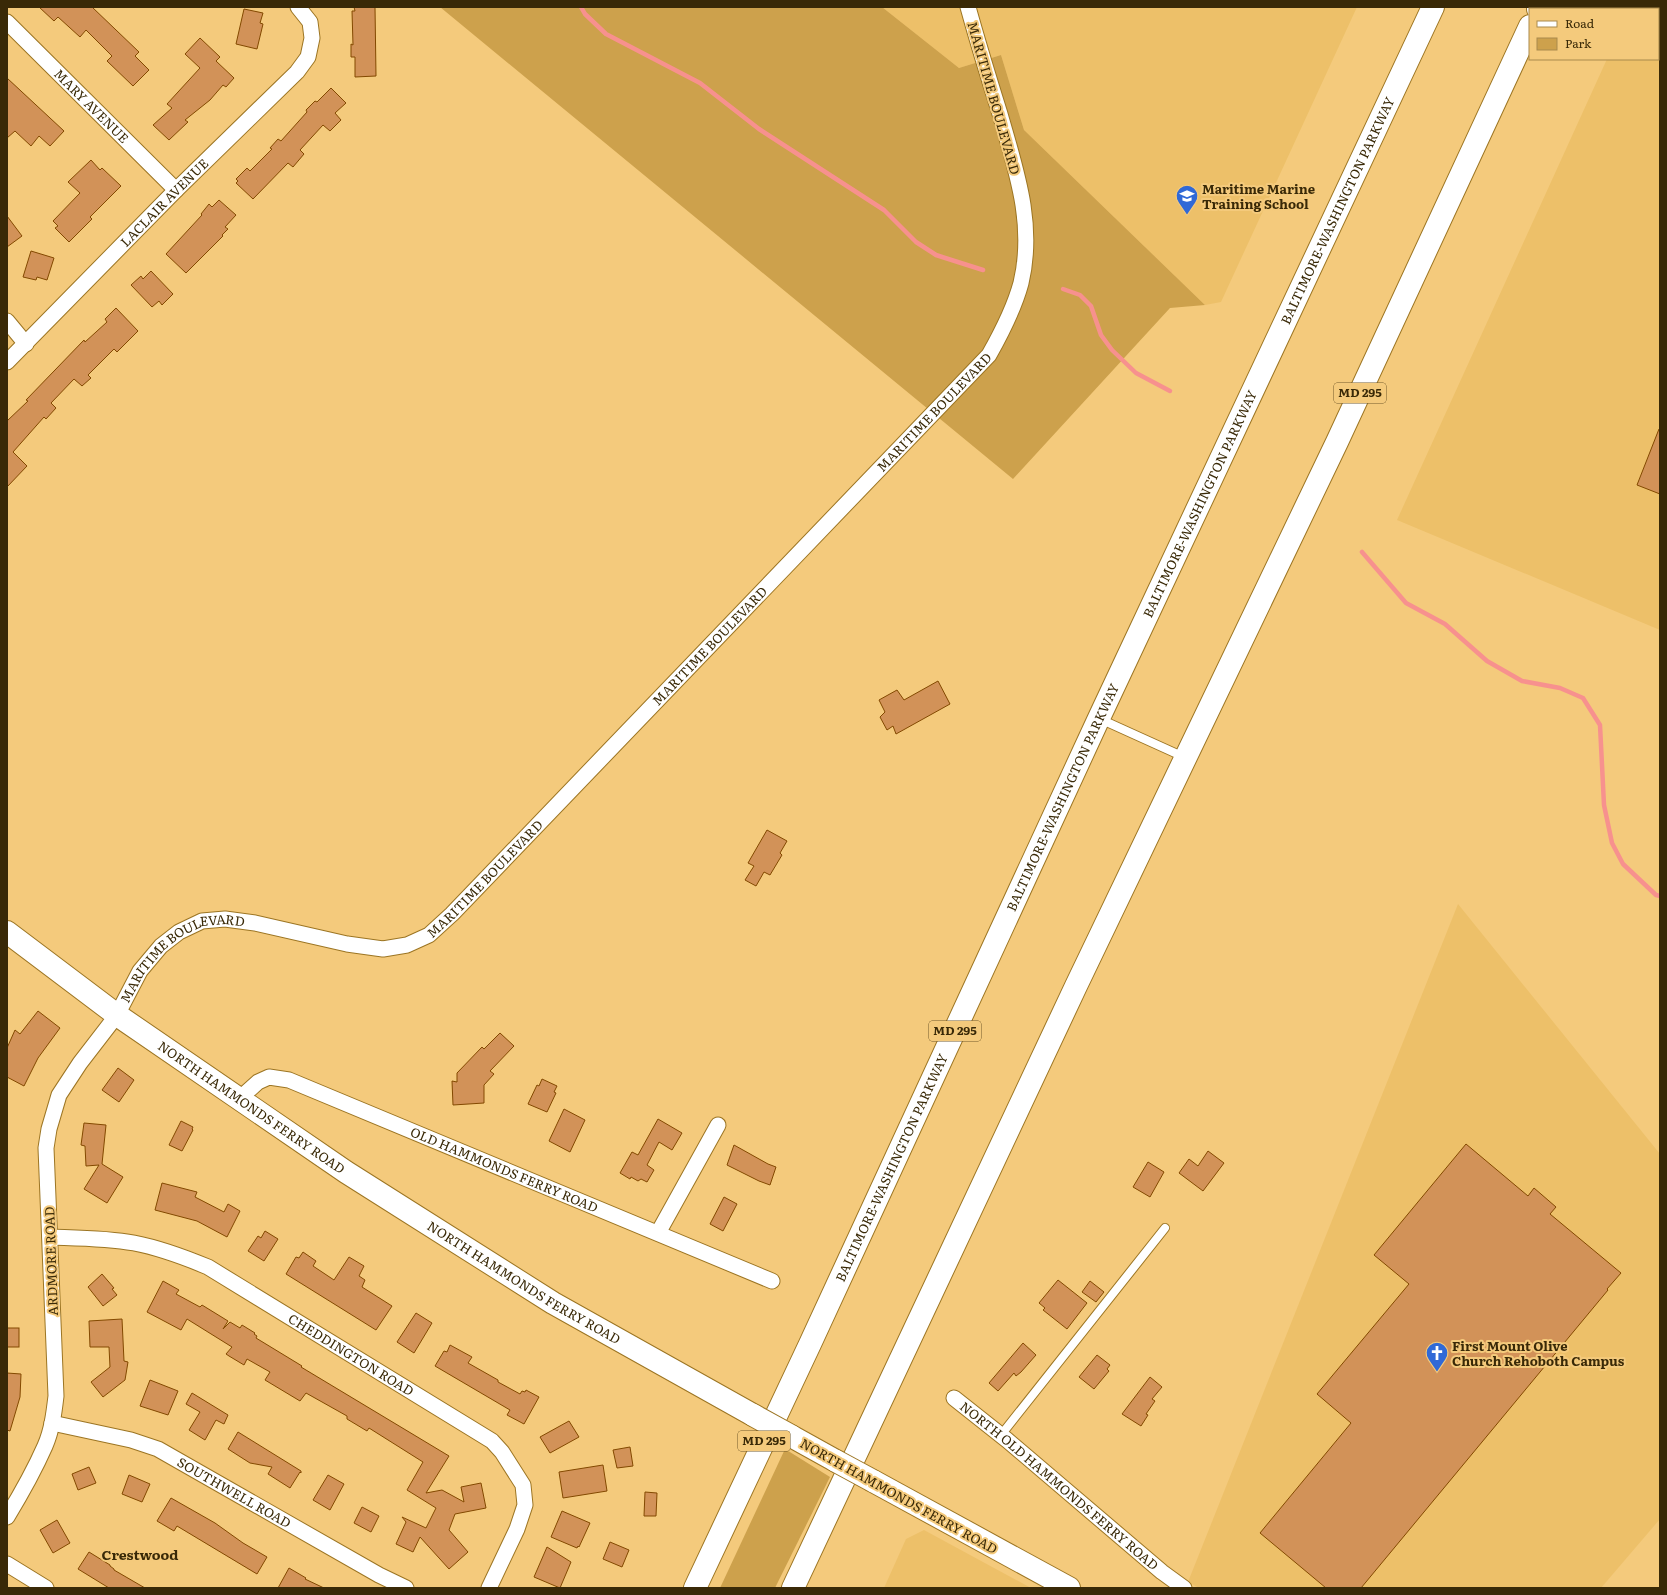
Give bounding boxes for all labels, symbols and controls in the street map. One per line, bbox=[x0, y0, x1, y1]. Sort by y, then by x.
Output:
legend bbox=[1529, 8, 1659, 60]
text: Road bbox=[1565, 14, 1595, 32]
street label: MARITIME BOULEVARD bbox=[964, 19, 1025, 177]
text: Park bbox=[1565, 34, 1592, 52]
street label: MARY AVENUE bbox=[50, 64, 133, 147]
street label: BALTIMORE-WASHINGTON PARKWAY bbox=[1275, 93, 1399, 327]
street label: LACLAIR AVENUE bbox=[116, 154, 212, 250]
place label: Maritime Marine Training School bbox=[1202, 179, 1315, 213]
school or university icon: Maritime Marine Training School bbox=[1174, 183, 1200, 216]
street label: MARITIME BOULEVARD bbox=[872, 348, 996, 476]
road number: MD 295 bbox=[1334, 383, 1386, 403]
street label: BALTIMORE-WASHINGTON PARKWAY bbox=[1138, 386, 1261, 620]
street label: MARITIME BOULEVARD bbox=[648, 582, 771, 709]
street label: BALTIMORE-WASHINGTON PARKWAY bbox=[1001, 679, 1123, 914]
street label: MARITIME BOULEVARD bbox=[422, 815, 547, 942]
street label: MARITIME BOULEVARD bbox=[115, 909, 246, 1006]
road number: MD 295 bbox=[929, 1021, 981, 1041]
street label: NORTH HAMMONDS FERRY ROAD bbox=[154, 1036, 349, 1178]
street label: BALTIMORE-WASHINGTON PARKWAY bbox=[830, 1050, 952, 1285]
street label: OLD HAMMONDS FERRY ROAD bbox=[408, 1122, 601, 1217]
street label: ARDMORE ROAD bbox=[39, 1206, 62, 1316]
street label: NORTH HAMMONDS FERRY ROAD bbox=[424, 1216, 624, 1348]
street label: CHEDDINGTON ROAD bbox=[285, 1308, 418, 1400]
place label: First Mount Olive Church Rehoboth Campus bbox=[1452, 1336, 1625, 1370]
church icon: First Mount Olive Church Rehoboth Campus bbox=[1424, 1340, 1450, 1373]
street label: NORTH OLD HAMMONDS FERRY ROAD bbox=[956, 1396, 1163, 1574]
road number: MD 295 bbox=[738, 1431, 790, 1451]
street label: NORTH HAMMONDS FERRY ROAD bbox=[797, 1433, 1001, 1558]
street label: SOUTHWELL ROAD bbox=[174, 1452, 295, 1532]
district label: Crestwood bbox=[102, 1544, 178, 1564]

